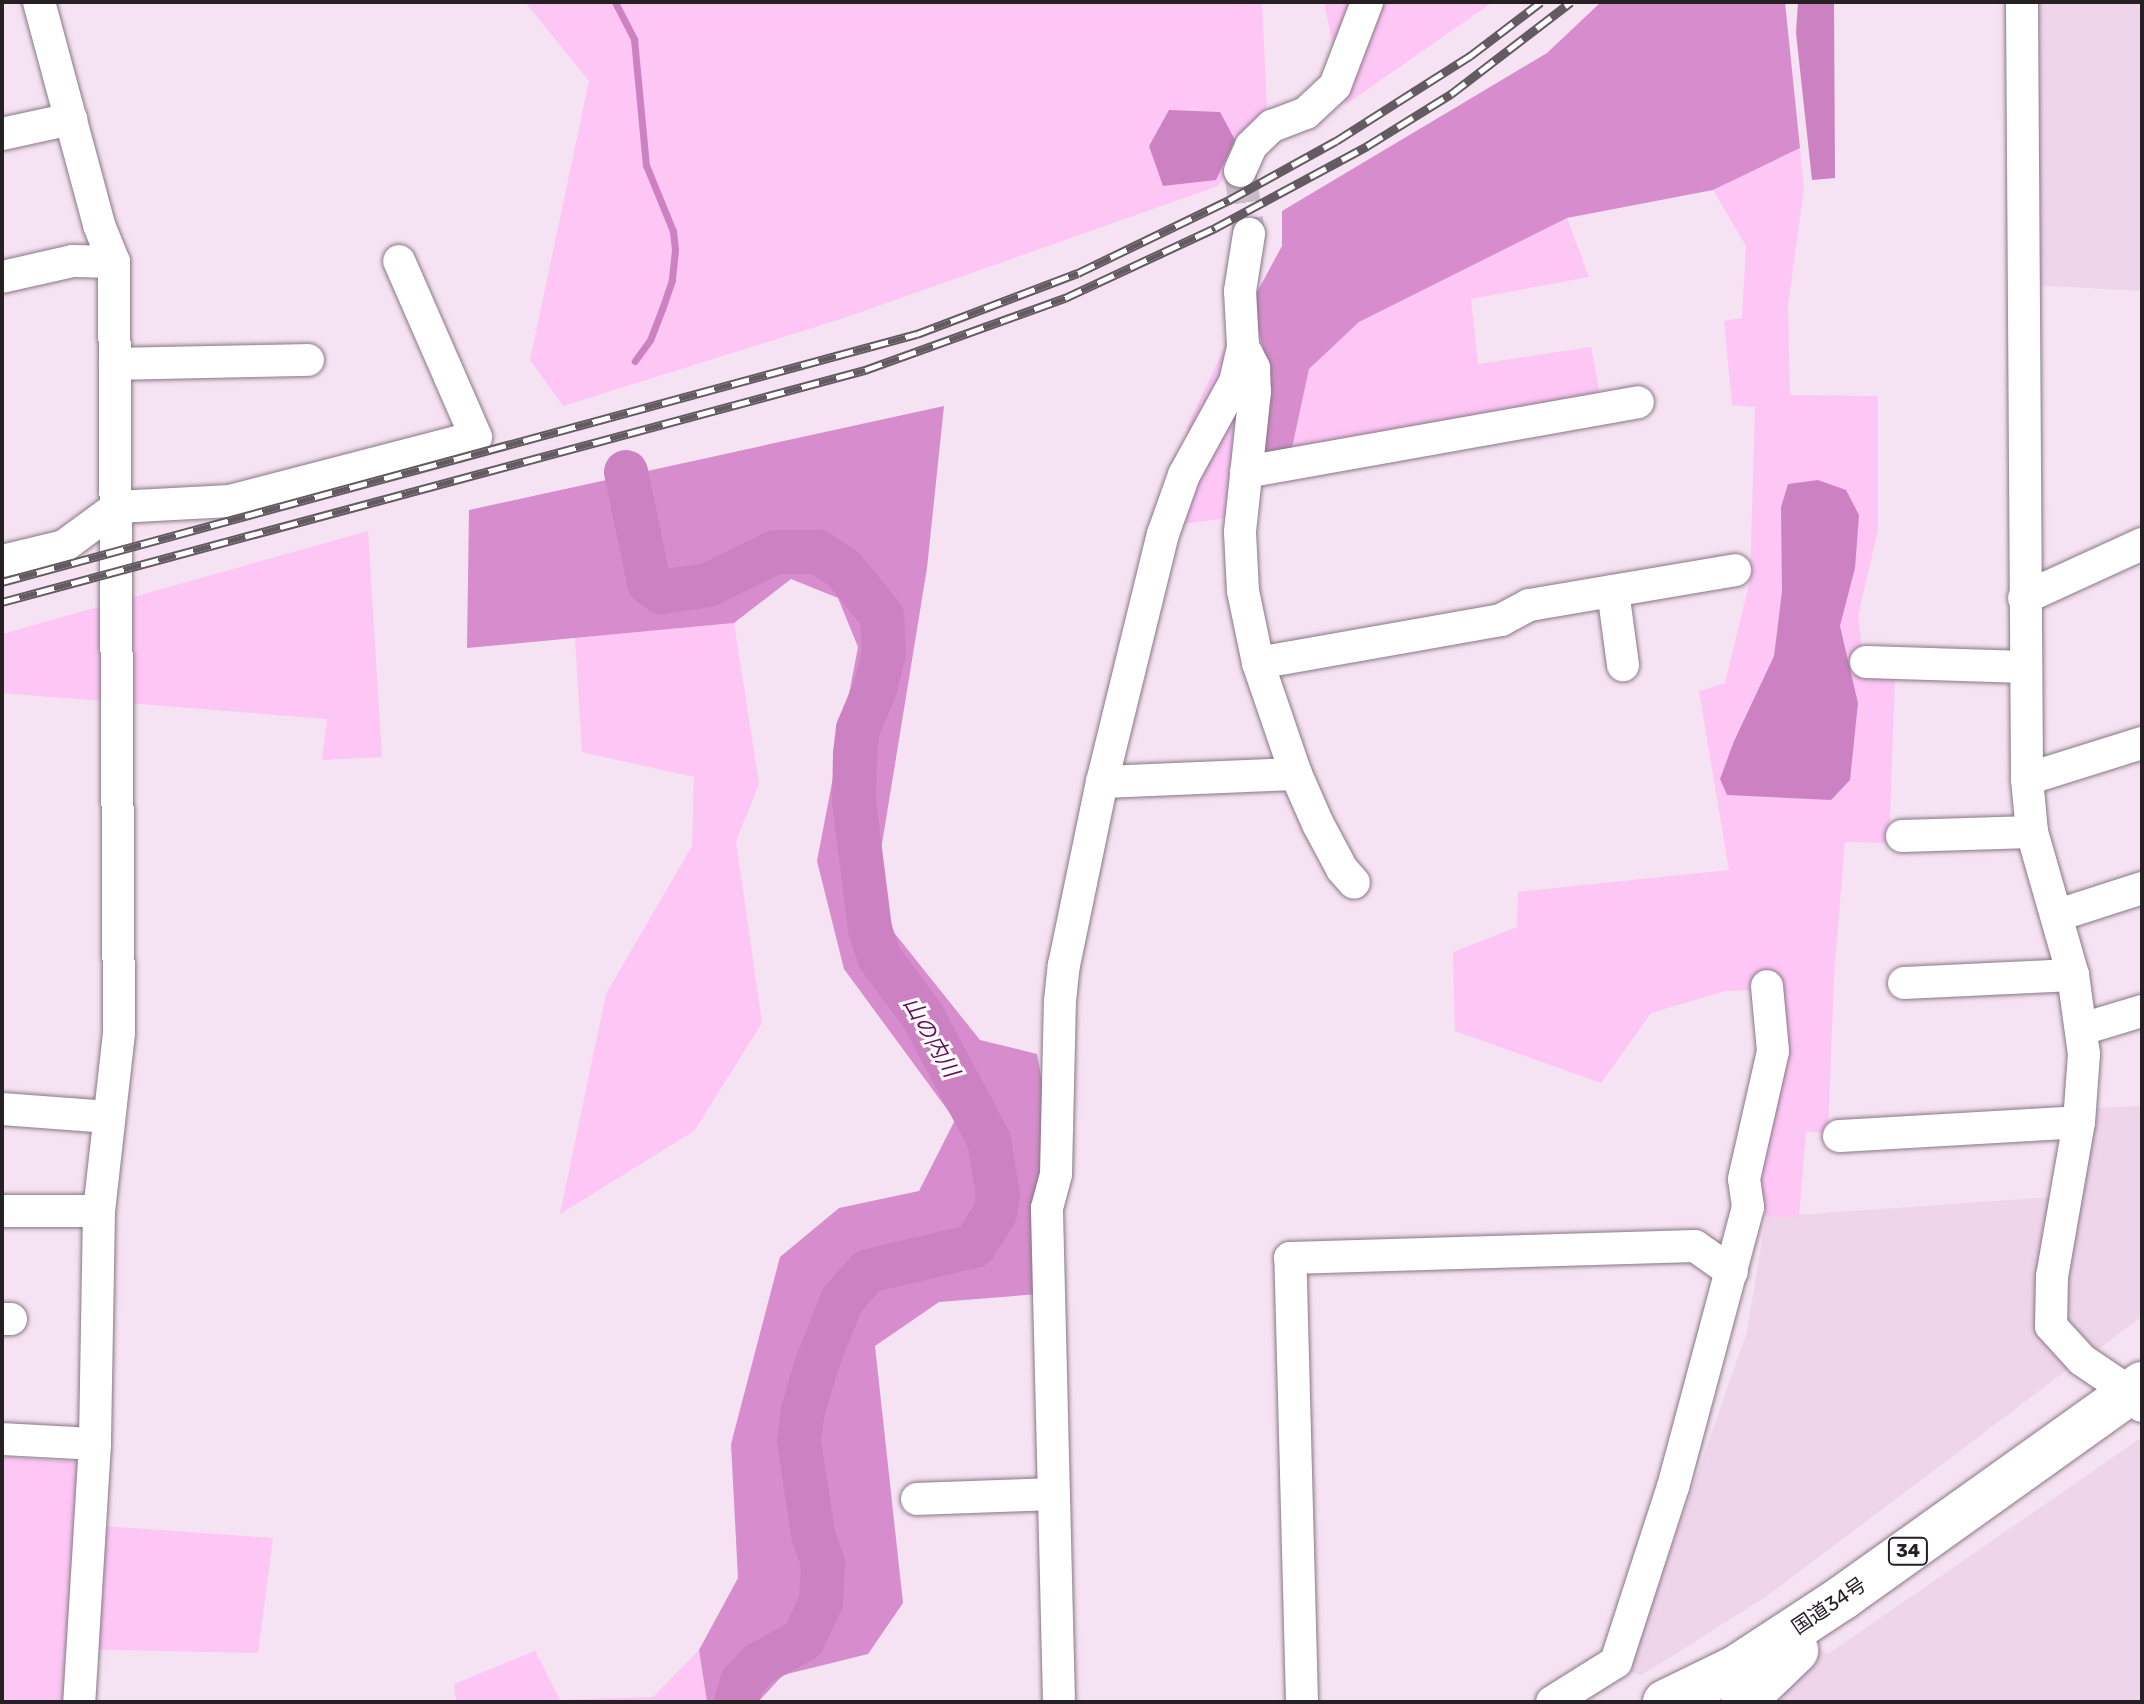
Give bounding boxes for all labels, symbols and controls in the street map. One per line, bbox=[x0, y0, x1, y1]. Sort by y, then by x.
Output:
water label: 山の内川 bbox=[898, 992, 964, 1082]
road number: 34 bbox=[1886, 1537, 1930, 1565]
street label: 国道34号 bbox=[1787, 1572, 1871, 1640]

